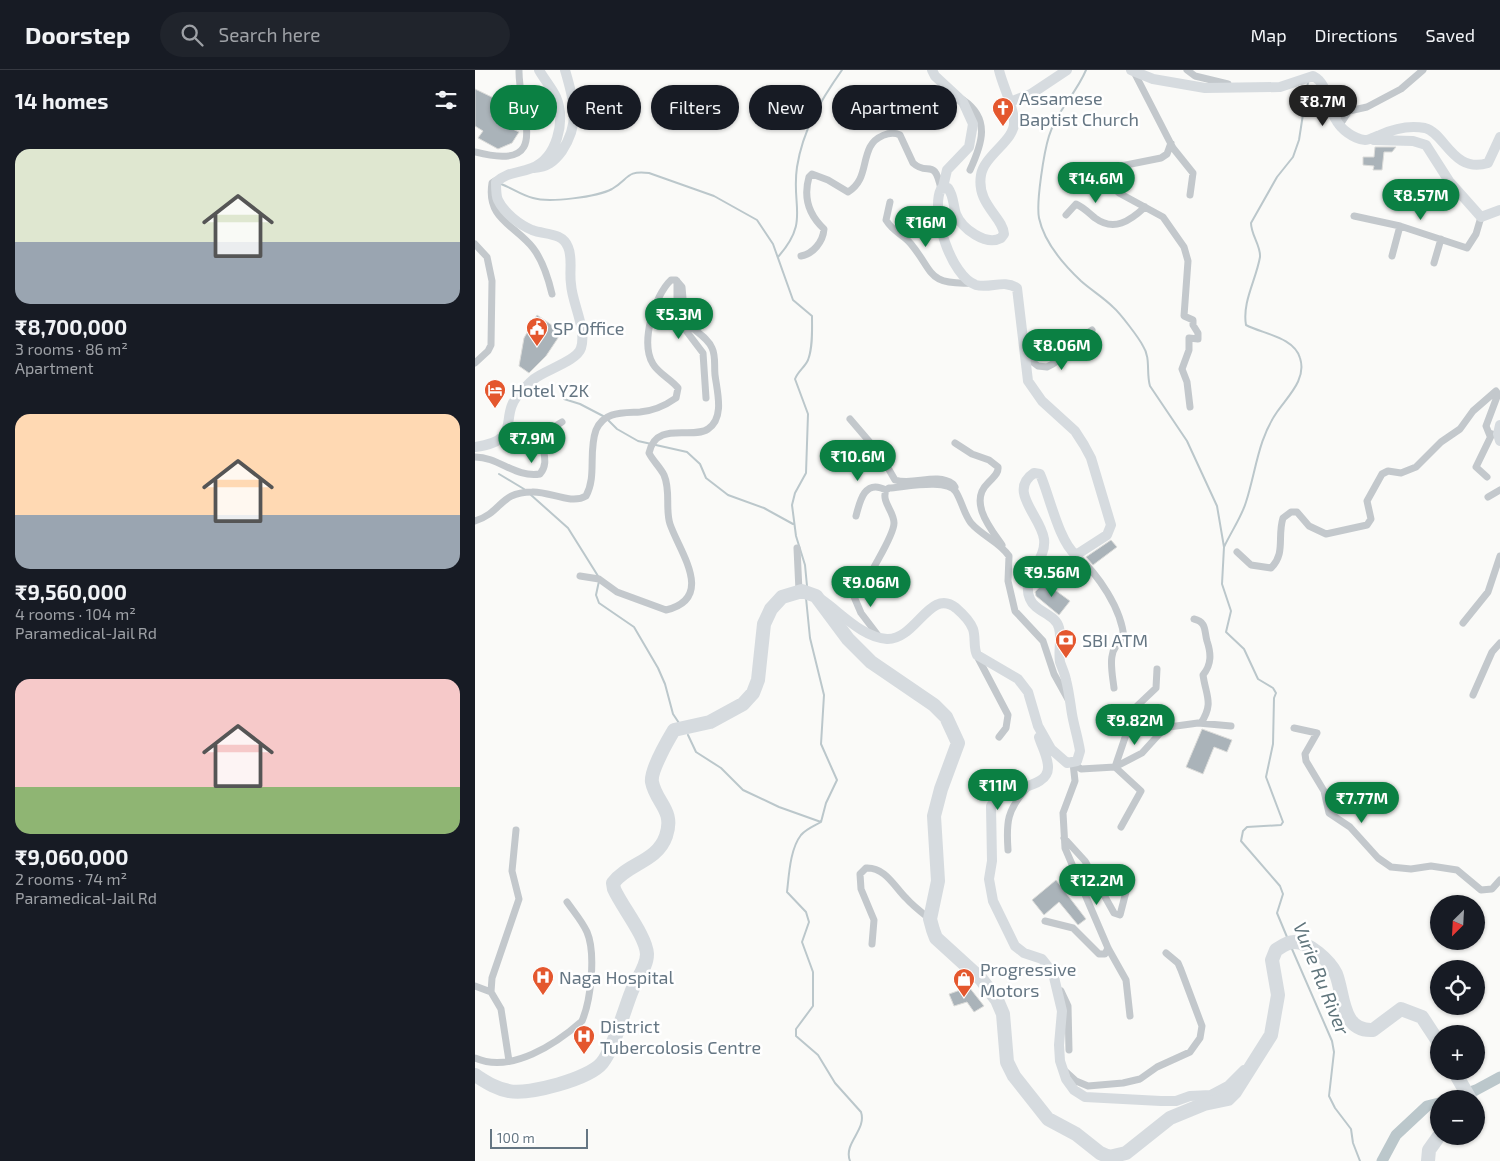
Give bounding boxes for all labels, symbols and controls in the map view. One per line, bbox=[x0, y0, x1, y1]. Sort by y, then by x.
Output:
search box bbox=[160, 12, 510, 57]
text: Doorstep bbox=[25, 20, 130, 49]
icon: search bbox=[178, 21, 206, 49]
text: Search here bbox=[218, 23, 321, 46]
text: Map bbox=[1250, 24, 1287, 46]
text: Directions bbox=[1315, 24, 1398, 46]
text: Saved bbox=[1426, 24, 1475, 46]
chip: Buy bbox=[490, 85, 557, 130]
chip: Rent bbox=[567, 85, 641, 130]
chip: Filters bbox=[651, 85, 739, 130]
chip: New bbox=[749, 85, 822, 130]
chip: Apartment bbox=[832, 85, 957, 130]
pin: ₹8.7M bbox=[1288, 85, 1358, 127]
icon: filters bbox=[432, 86, 460, 114]
place label: Assamese Baptist Church bbox=[1019, 87, 1139, 130]
text: 14 homes bbox=[15, 88, 109, 113]
text: ₹8.7M bbox=[1300, 91, 1346, 110]
church icon: Assamese Baptist Church bbox=[991, 96, 1015, 127]
pin: ₹14.6M bbox=[1055, 162, 1137, 204]
text: ₹14.6M bbox=[1069, 168, 1123, 187]
pin: ₹8.57M bbox=[1380, 178, 1462, 221]
icon: home bbox=[193, 181, 283, 271]
text: ₹8.57M bbox=[1393, 185, 1449, 204]
pin: ₹16M bbox=[896, 206, 956, 248]
text: ₹16M bbox=[906, 212, 946, 231]
pin: ₹5.3M bbox=[644, 298, 714, 340]
text: ₹5.3M bbox=[656, 304, 702, 323]
text: ₹8,700,000 bbox=[15, 314, 127, 339]
public building icon: SP Office bbox=[525, 316, 549, 347]
place label: SP Office bbox=[553, 317, 624, 339]
pin: ₹8.06M bbox=[1021, 328, 1103, 371]
text: ₹8.06M bbox=[1033, 335, 1091, 354]
text: 3 rooms · 86 m² bbox=[15, 339, 128, 358]
text: Apartment bbox=[15, 358, 94, 377]
hotel icon: Hotel Y2K bbox=[483, 378, 507, 409]
place label: Hotel Y2K bbox=[511, 379, 590, 401]
pin: ₹7.9M bbox=[497, 422, 567, 464]
text: ₹7.9M bbox=[509, 428, 555, 447]
pin: ₹10.6M bbox=[817, 440, 899, 482]
icon: home bbox=[193, 446, 283, 536]
text: ₹10.6M bbox=[831, 446, 885, 465]
pin: ₹9.56M bbox=[1011, 556, 1093, 598]
text: ₹9.56M bbox=[1024, 562, 1080, 581]
pin: ₹9.06M bbox=[830, 566, 912, 608]
text: ₹9.06M bbox=[843, 572, 899, 591]
text: ₹9,560,000 bbox=[15, 579, 127, 604]
text: 4 rooms · 104 m² bbox=[15, 604, 136, 623]
text: Paramedical-Jail Rd bbox=[15, 623, 157, 642]
bank icon: SBI ATM bbox=[1054, 628, 1078, 659]
place label: SBI ATM bbox=[1082, 629, 1148, 651]
pin: ₹9.82M bbox=[1094, 704, 1176, 746]
text: ₹9.82M bbox=[1107, 710, 1163, 729]
icon: home bbox=[193, 711, 283, 801]
pin: ₹11M bbox=[968, 768, 1028, 811]
text: ₹11M bbox=[979, 775, 1017, 794]
pin: ₹7.77M bbox=[1321, 782, 1403, 824]
text: ₹7.77M bbox=[1336, 788, 1388, 807]
text: ₹9,060,000 bbox=[15, 844, 129, 869]
pin: ₹12.2M bbox=[1056, 864, 1138, 906]
text: 2 rooms · 74 m² bbox=[15, 869, 127, 888]
text: ₹12.2M bbox=[1070, 870, 1124, 889]
text: Paramedical-Jail Rd bbox=[15, 888, 157, 907]
north arrow bbox=[1430, 895, 1485, 950]
map controls bbox=[1430, 895, 1485, 1145]
water label: Vurie Ru River bbox=[1289, 918, 1355, 1038]
place label: Progressive Motors bbox=[980, 958, 1076, 1001]
button: locate bbox=[1430, 960, 1485, 1015]
hospital icon: Naga Hospital bbox=[531, 965, 555, 996]
place label: Naga Hospital bbox=[559, 966, 674, 988]
shop icon: Progressive Motors bbox=[952, 967, 976, 998]
place label: District Tubercolosis Centre bbox=[600, 1015, 761, 1058]
hospital icon: District Tubercolosis Centre bbox=[572, 1024, 596, 1055]
button: + bbox=[1430, 1025, 1485, 1080]
button: − bbox=[1430, 1090, 1485, 1145]
scale bar bbox=[490, 1126, 587, 1149]
text: 100 m bbox=[497, 1129, 535, 1146]

